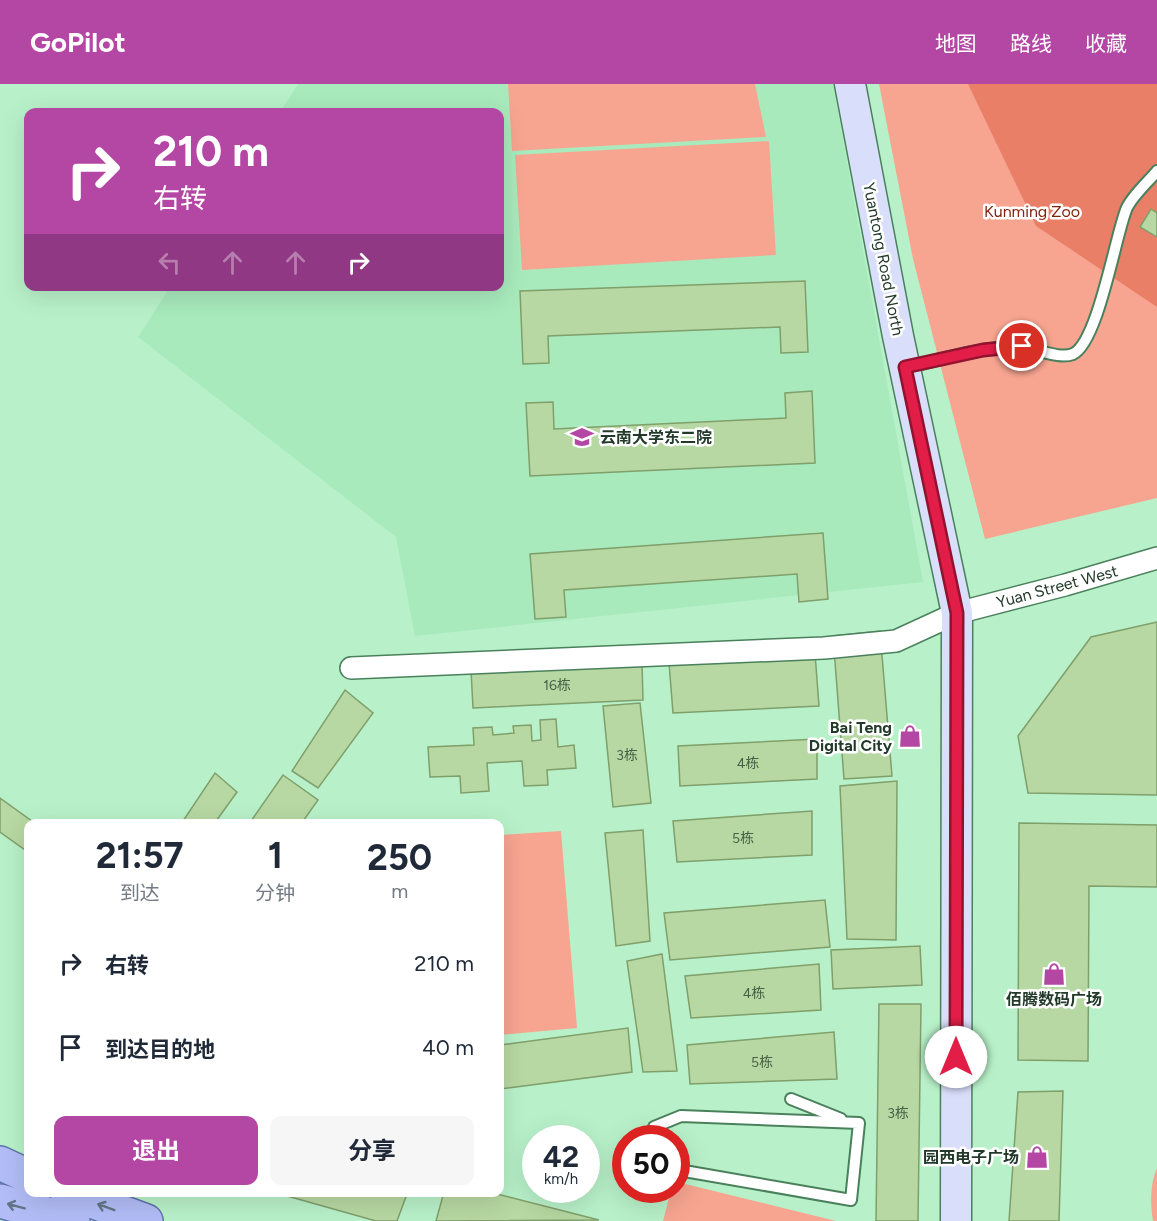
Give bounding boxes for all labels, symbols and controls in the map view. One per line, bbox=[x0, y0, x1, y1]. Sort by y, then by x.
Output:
text: GoPilot bbox=[30, 25, 126, 59]
text: 地图 bbox=[935, 31, 977, 56]
text: 路线 bbox=[1010, 31, 1052, 56]
text: 收藏 bbox=[1085, 31, 1127, 56]
text: 210 m bbox=[153, 126, 269, 177]
icon: right bbox=[54, 132, 132, 210]
street label: Yuantong Road North bbox=[859, 181, 908, 337]
text: 右转 bbox=[153, 182, 207, 215]
park label: Kunming Zoo bbox=[984, 202, 1080, 221]
icon: left bbox=[153, 246, 186, 279]
icon: ahead bbox=[216, 246, 249, 279]
icon: ahead bbox=[279, 246, 312, 279]
icon: right bbox=[342, 246, 375, 279]
pin bbox=[996, 320, 1047, 371]
icon: arrive bbox=[1005, 329, 1038, 362]
school or university icon: 云南大学东二院 bbox=[569, 424, 595, 450]
place label: 云南大学东二院 bbox=[600, 428, 712, 447]
street label: Yuan Street West bbox=[994, 561, 1120, 612]
house number: 16栋 bbox=[543, 677, 571, 694]
place label: Bai Teng Digital City bbox=[809, 718, 893, 755]
shop icon: Bai Teng Digital City bbox=[897, 723, 923, 749]
house number: 3栋 bbox=[616, 747, 638, 764]
house number: 4栋 bbox=[737, 755, 759, 772]
house number: 5栋 bbox=[732, 830, 754, 847]
text: 21:57 bbox=[96, 834, 184, 877]
text: 1 bbox=[268, 834, 283, 877]
text: 250 bbox=[367, 836, 432, 879]
text: m bbox=[391, 879, 408, 903]
text: 到达 bbox=[120, 881, 160, 905]
text: 分钟 bbox=[255, 881, 295, 905]
icon: right bbox=[54, 947, 87, 980]
text: 210 m bbox=[414, 950, 474, 977]
text: 右转 bbox=[105, 952, 149, 979]
shop icon: 佰腾数码广场 bbox=[1041, 961, 1067, 987]
house number: 4栋 bbox=[743, 985, 765, 1002]
place label: 佰腾数码广场 bbox=[1006, 990, 1102, 1009]
position arrow bbox=[924, 1025, 988, 1089]
icon: arrive bbox=[54, 1031, 87, 1064]
text: 40 m bbox=[422, 1034, 474, 1061]
text: 到达目的地 bbox=[105, 1036, 215, 1063]
house number: 5栋 bbox=[751, 1054, 773, 1071]
house number: 3栋 bbox=[887, 1105, 909, 1122]
button: 退出 bbox=[54, 1116, 258, 1185]
button: 分享 bbox=[270, 1116, 474, 1185]
speed limit sign: 50 bbox=[612, 1125, 690, 1203]
text: 42 bbox=[543, 1138, 579, 1175]
shop icon: 园西电子广场 bbox=[1024, 1144, 1050, 1170]
place label: 园西电子广场 bbox=[923, 1148, 1019, 1167]
text: km/h bbox=[544, 1170, 578, 1188]
one-way arrow bbox=[7, 1199, 26, 1211]
one-way arrow bbox=[98, 1200, 116, 1211]

